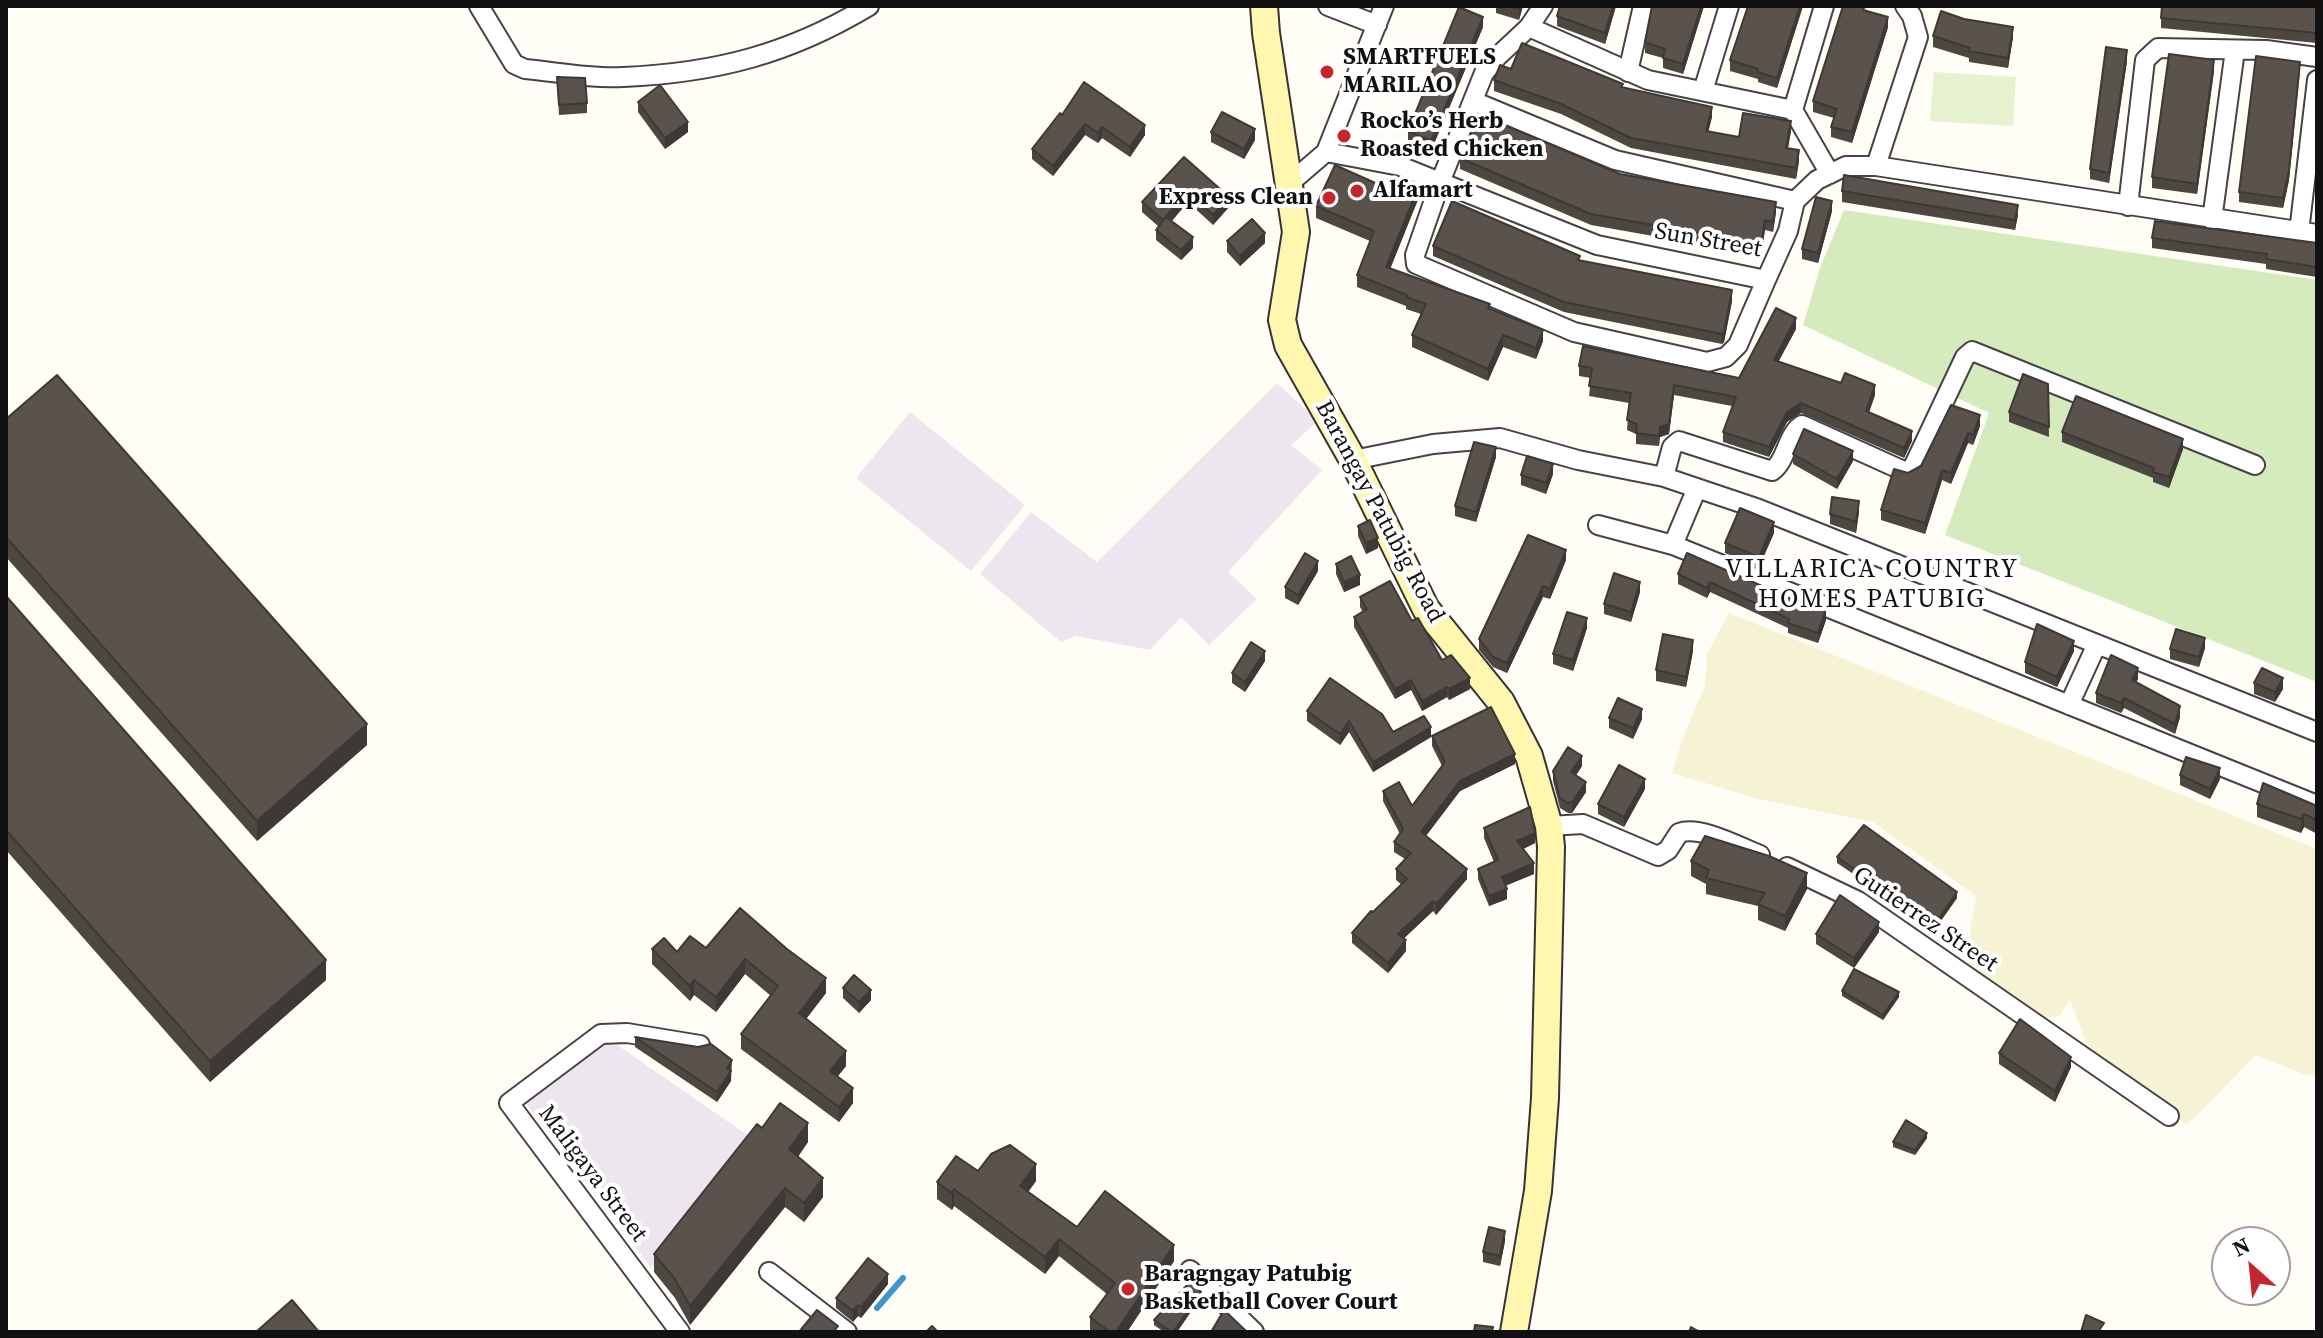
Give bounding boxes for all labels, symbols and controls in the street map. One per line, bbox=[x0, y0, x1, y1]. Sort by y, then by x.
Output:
place label: SMARTFUELS MARILAO bbox=[1343, 44, 1496, 100]
marker: SMARTFUELS MARILAO bbox=[1318, 63, 1336, 81]
place label: Rocko’s Herb Roasted Chicken bbox=[1360, 108, 1544, 164]
marker: Rocko’s Herb Roasted Chicken bbox=[1335, 127, 1353, 145]
place label: Alfamart bbox=[1373, 177, 1473, 205]
marker: Alfamart bbox=[1348, 182, 1366, 200]
place label: Express Clean bbox=[1158, 184, 1313, 212]
marker: Express Clean bbox=[1320, 189, 1338, 207]
street label: Sun Street bbox=[1652, 217, 1764, 265]
street label: Barangay Patubig Road bbox=[1308, 396, 1450, 628]
district label: VILLARICA COUNTRY HOMES PATUBIG bbox=[1725, 554, 2019, 616]
street label: Gutierrez Street bbox=[1847, 861, 2003, 979]
street label: Maligaya Street bbox=[531, 1100, 653, 1248]
north arrow bbox=[2211, 1226, 2291, 1306]
text: N bbox=[2227, 1229, 2255, 1263]
place label: Baragngay Patubig Basketball Cover Court bbox=[1144, 1261, 1398, 1317]
marker: Baragngay Patubig Basketball Cover Court bbox=[1119, 1280, 1137, 1298]

